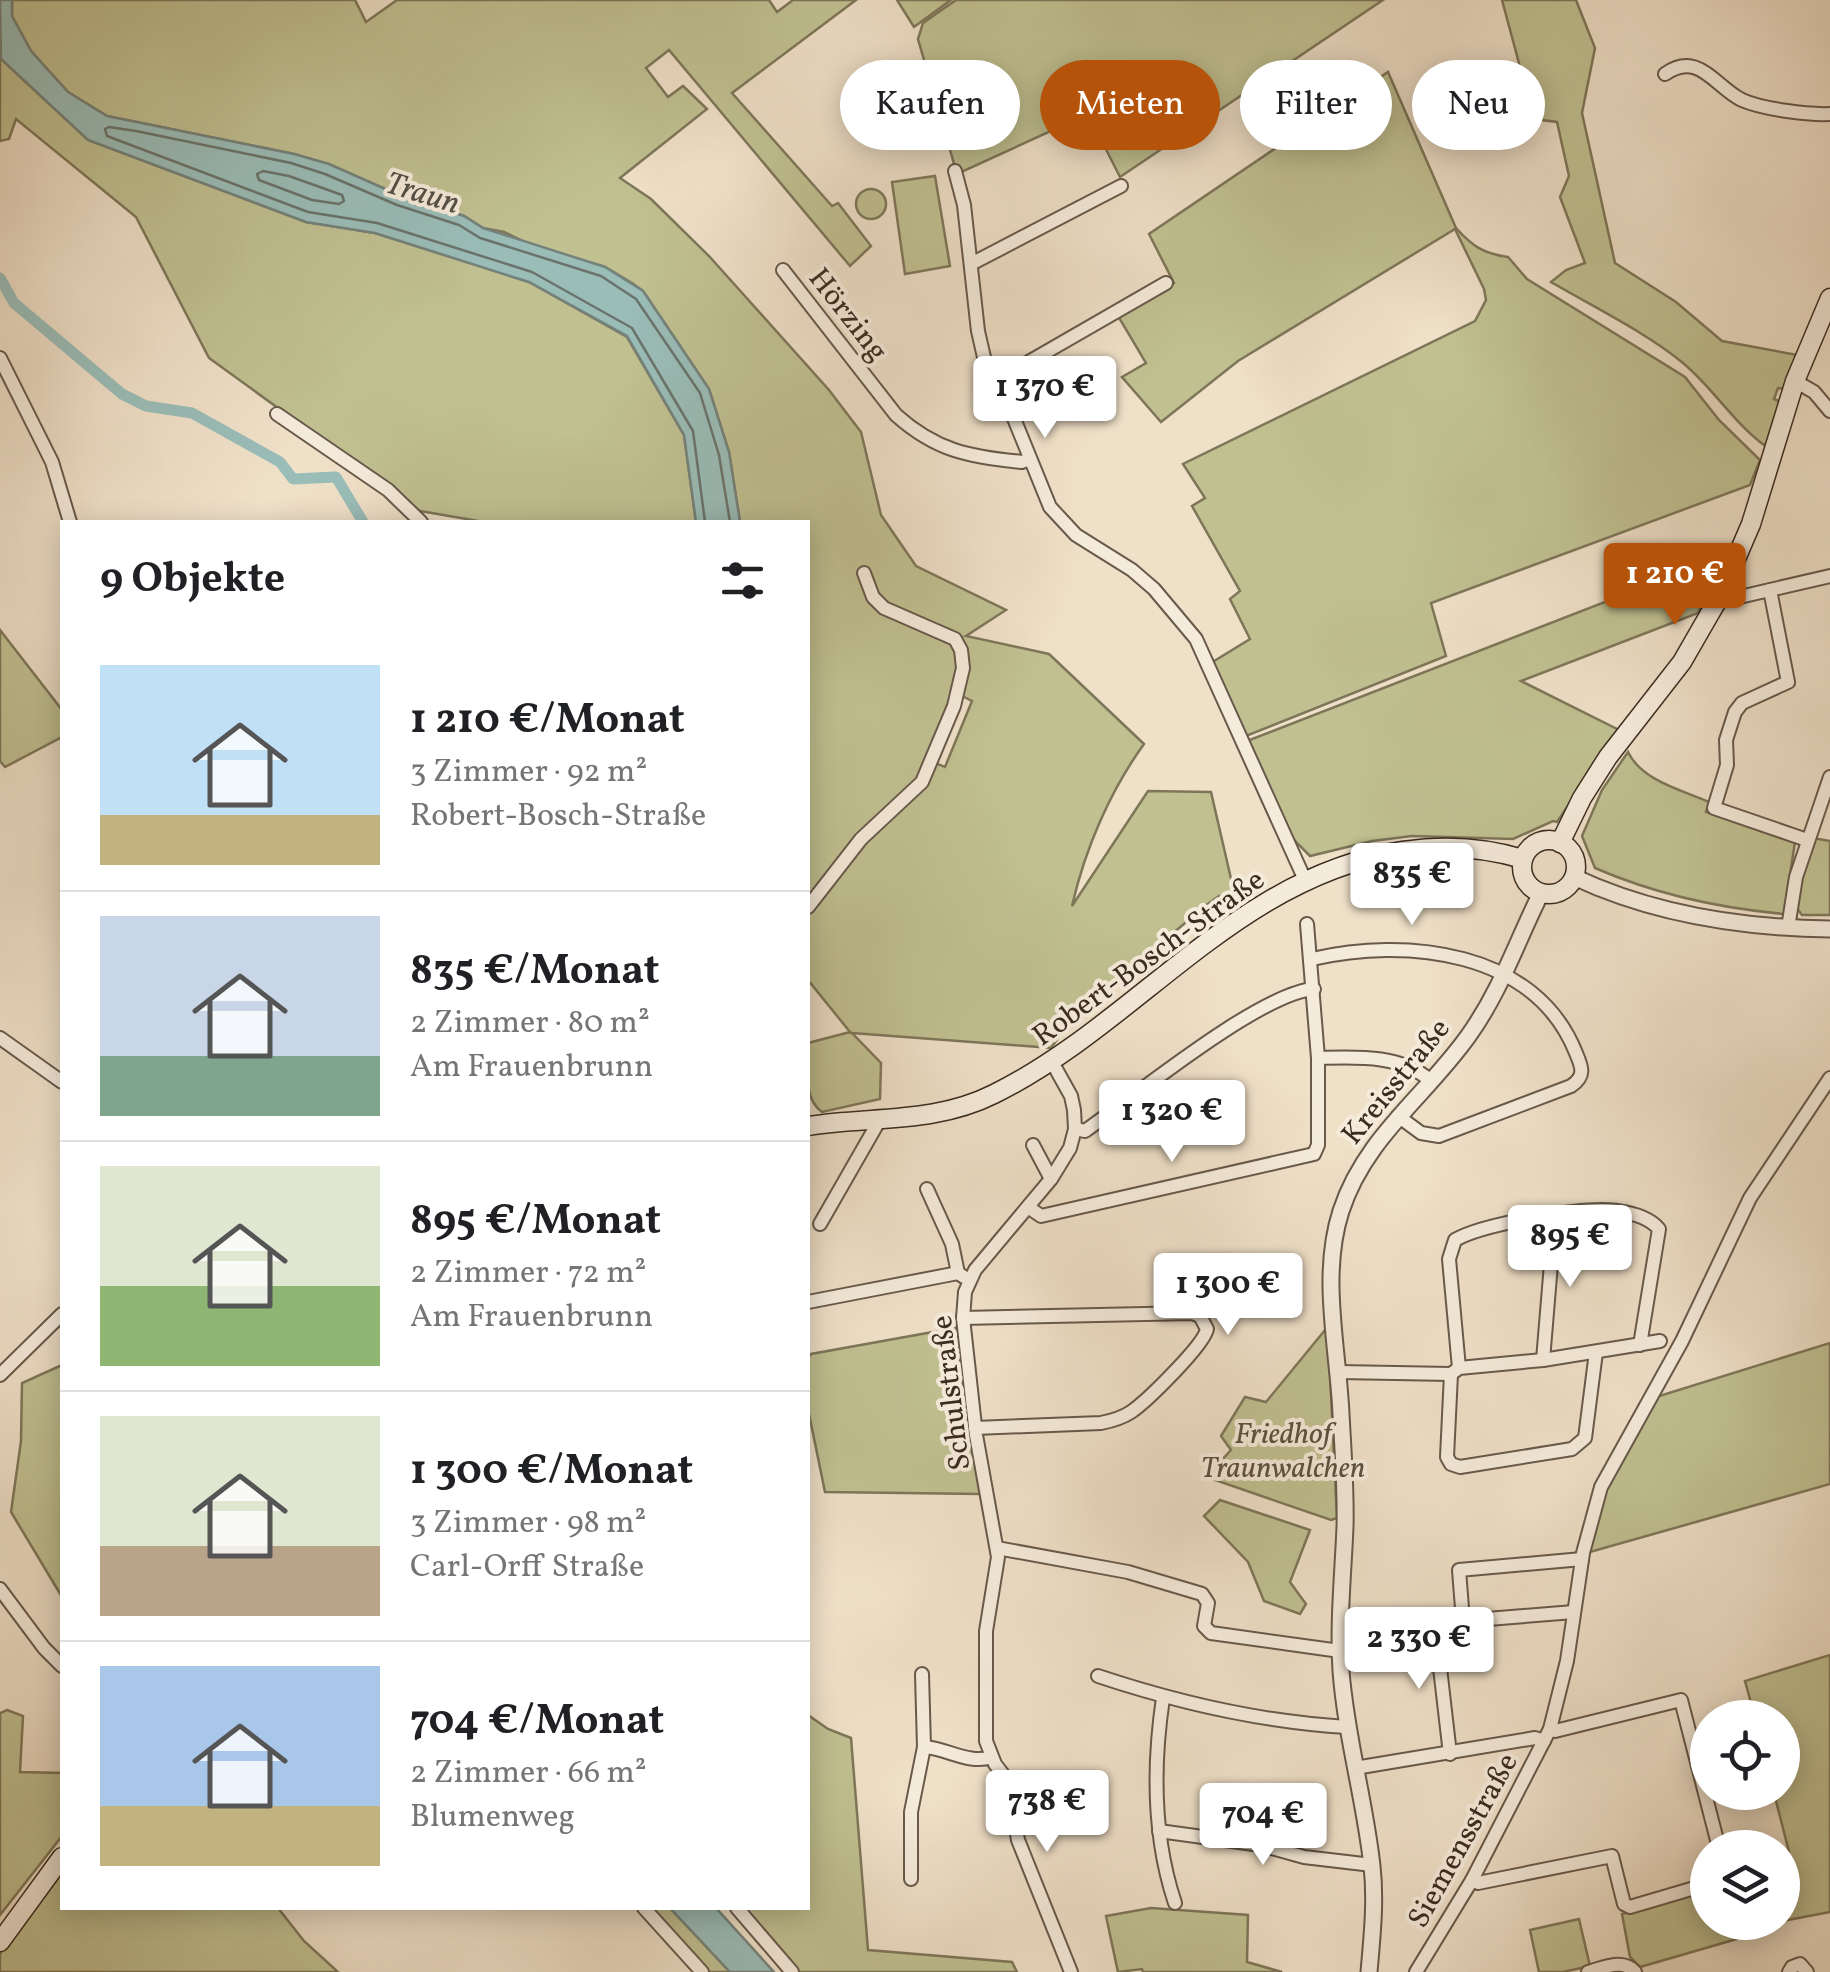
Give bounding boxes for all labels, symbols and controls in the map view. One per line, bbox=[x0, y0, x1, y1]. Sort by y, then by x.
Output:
chip: Kaufen bbox=[840, 60, 1020, 150]
chip: Mieten bbox=[1040, 60, 1220, 150]
chip: Filter bbox=[1240, 60, 1392, 150]
chip: Neu bbox=[1412, 60, 1545, 150]
water label: Traun bbox=[380, 163, 465, 227]
street label: Hörzing bbox=[798, 260, 897, 371]
pin: 1 370 € bbox=[953, 356, 1137, 441]
text: 1 370 € bbox=[995, 366, 1095, 410]
pin: 1 210 € bbox=[1583, 543, 1767, 628]
text: 9 Objekte bbox=[100, 551, 285, 610]
icon: filters bbox=[715, 553, 770, 608]
text: 1 210 € bbox=[1626, 553, 1724, 597]
text: 1 210 €/Monat bbox=[410, 692, 685, 751]
icon: home bbox=[180, 705, 300, 825]
text: 3 Zimmer · 92 m² bbox=[410, 751, 647, 795]
text: Robert-Bosch-Straße bbox=[410, 795, 706, 839]
pin: 835 € bbox=[1342, 843, 1482, 928]
text: 835 € bbox=[1372, 853, 1452, 897]
street label: Robert-Bosch-Straße bbox=[1024, 860, 1274, 1057]
text: 835 €/Monat bbox=[410, 943, 660, 1002]
icon: home bbox=[180, 956, 300, 1076]
text: 2 Zimmer · 80 m² bbox=[410, 1002, 650, 1046]
street label: Kreisstraße bbox=[1332, 1010, 1461, 1155]
text: Am Frauenbrunn bbox=[410, 1046, 653, 1090]
pin: 1 320 € bbox=[1080, 1080, 1264, 1165]
text: 1 320 € bbox=[1121, 1090, 1223, 1134]
text: 895 €/Monat bbox=[410, 1193, 661, 1252]
pin: 895 € bbox=[1500, 1205, 1640, 1290]
icon: home bbox=[180, 1206, 300, 1326]
text: 895 € bbox=[1530, 1215, 1610, 1259]
text: 2 Zimmer · 72 m² bbox=[410, 1252, 646, 1296]
pin: 1 300 € bbox=[1136, 1253, 1320, 1338]
text: 1 300 € bbox=[1176, 1263, 1280, 1307]
text: Am Frauenbrunn bbox=[410, 1296, 653, 1340]
street label: Schulstraße bbox=[922, 1313, 982, 1473]
park label: Friedhof Traunwalchen bbox=[1201, 1414, 1365, 1490]
text: 1 300 €/Monat bbox=[410, 1443, 693, 1502]
icon: home bbox=[180, 1456, 300, 1576]
text: 3 Zimmer · 98 m² bbox=[410, 1502, 646, 1546]
text: Carl-Orff Straße bbox=[410, 1546, 644, 1590]
pin: 2 330 € bbox=[1327, 1607, 1511, 1692]
text: 2 330 € bbox=[1367, 1617, 1471, 1661]
text: 704 €/Monat bbox=[410, 1693, 664, 1752]
map controls bbox=[1690, 1700, 1800, 1940]
button: locate bbox=[1690, 1700, 1800, 1810]
icon: home bbox=[180, 1706, 300, 1826]
street label: Siemensstraße bbox=[1398, 1746, 1529, 1936]
text: 2 Zimmer · 66 m² bbox=[410, 1752, 647, 1796]
pin: 738 € bbox=[977, 1770, 1117, 1855]
text: 738 € bbox=[1008, 1780, 1086, 1824]
pin: 704 € bbox=[1193, 1783, 1333, 1868]
text: 704 € bbox=[1222, 1793, 1304, 1837]
text: Blumenweg bbox=[410, 1796, 575, 1840]
button: layers bbox=[1690, 1830, 1800, 1940]

